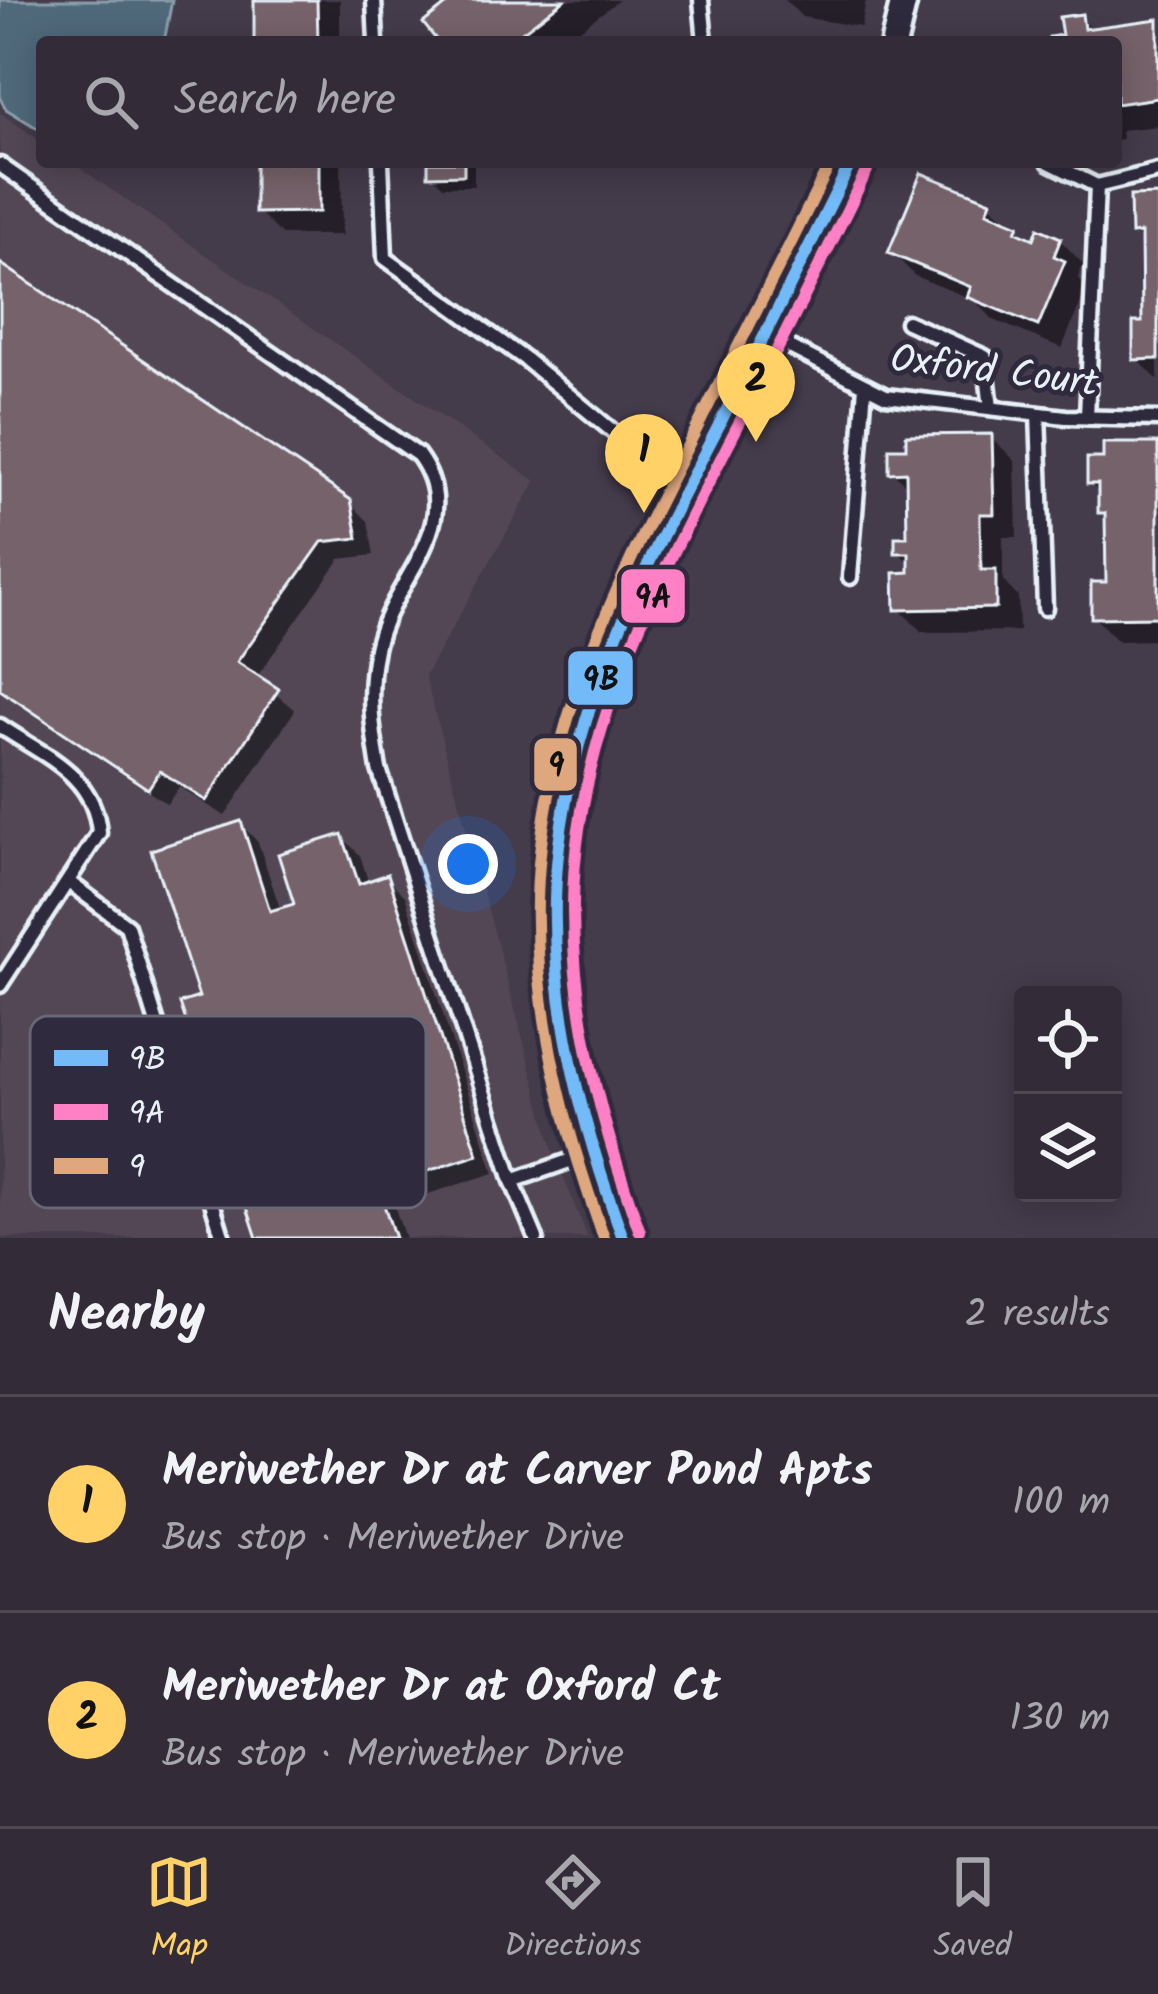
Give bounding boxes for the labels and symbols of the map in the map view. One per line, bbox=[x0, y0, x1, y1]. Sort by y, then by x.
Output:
street label: Oxford Court bbox=[887, 330, 1102, 417]
pin: 2 bbox=[717, 343, 795, 442]
pin: 1 bbox=[605, 414, 683, 513]
line badge: 9A bbox=[619, 567, 687, 625]
text: 9A bbox=[634, 573, 672, 626]
line badge: 9B bbox=[566, 649, 635, 707]
text: 9B bbox=[582, 655, 620, 708]
line badge: 9 bbox=[532, 736, 579, 793]
text: 9 bbox=[548, 741, 565, 794]
your location bbox=[438, 834, 498, 894]
legend bbox=[30, 1016, 426, 1208]
text: 9B bbox=[129, 1035, 166, 1088]
text: 9A bbox=[129, 1089, 165, 1142]
text: 9 bbox=[129, 1143, 145, 1196]

